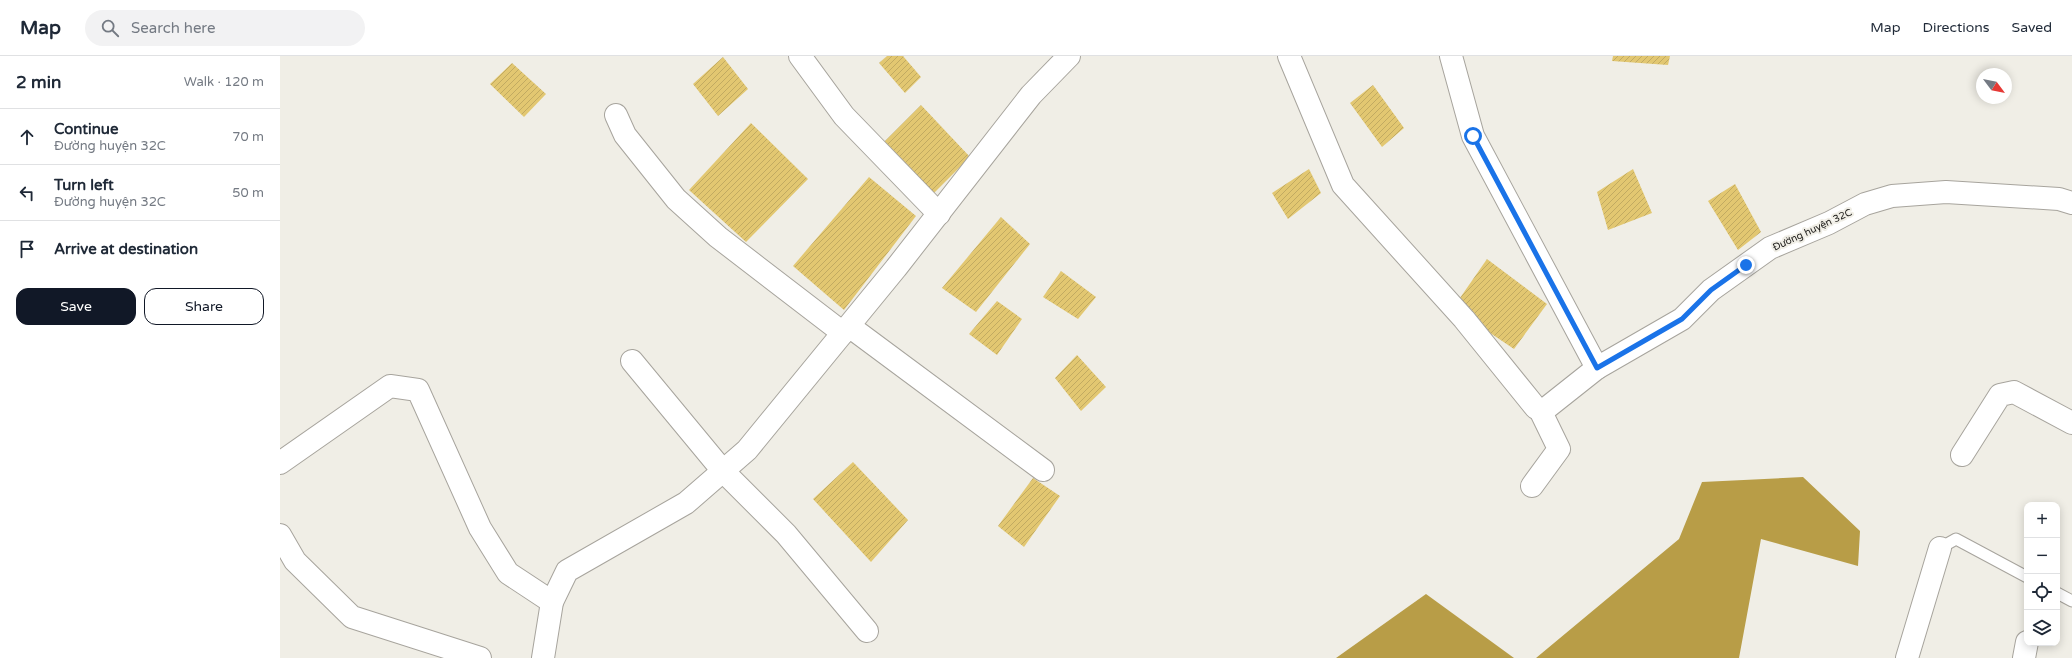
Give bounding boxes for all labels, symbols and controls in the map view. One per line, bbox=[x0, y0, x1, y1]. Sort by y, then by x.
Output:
search box bbox=[85, 10, 365, 46]
text: Map bbox=[20, 17, 61, 39]
icon: search bbox=[99, 17, 121, 39]
text: Search here bbox=[131, 19, 215, 37]
text: Map bbox=[1870, 19, 1901, 36]
text: Directions bbox=[1923, 19, 1990, 36]
text: Saved bbox=[2012, 19, 2052, 36]
north arrow bbox=[1976, 68, 2012, 104]
text: 2 min bbox=[16, 72, 61, 93]
text: Walk · 120 m bbox=[184, 74, 264, 90]
text: Continue bbox=[54, 120, 118, 138]
icon: ahead bbox=[16, 126, 38, 148]
route start bbox=[1464, 127, 1482, 145]
text: 70 m bbox=[232, 129, 264, 145]
text: Đường huyện 32C bbox=[54, 138, 166, 154]
text: Turn left bbox=[54, 176, 114, 194]
icon: left bbox=[16, 182, 38, 204]
text: 50 m bbox=[232, 185, 264, 201]
text: Đường huyện 32C bbox=[54, 194, 166, 210]
street label: Đường huyện 32C bbox=[1771, 206, 1854, 254]
icon: arrive bbox=[16, 238, 38, 260]
text: Arrive at destination bbox=[54, 240, 198, 258]
route end bbox=[1737, 256, 1755, 274]
button: Save bbox=[16, 288, 136, 325]
button: Share bbox=[144, 288, 264, 325]
map controls bbox=[2024, 502, 2060, 646]
button: + bbox=[2024, 502, 2060, 538]
button: − bbox=[2024, 538, 2060, 574]
button: locate bbox=[2024, 574, 2060, 610]
button: layers bbox=[2024, 610, 2060, 646]

